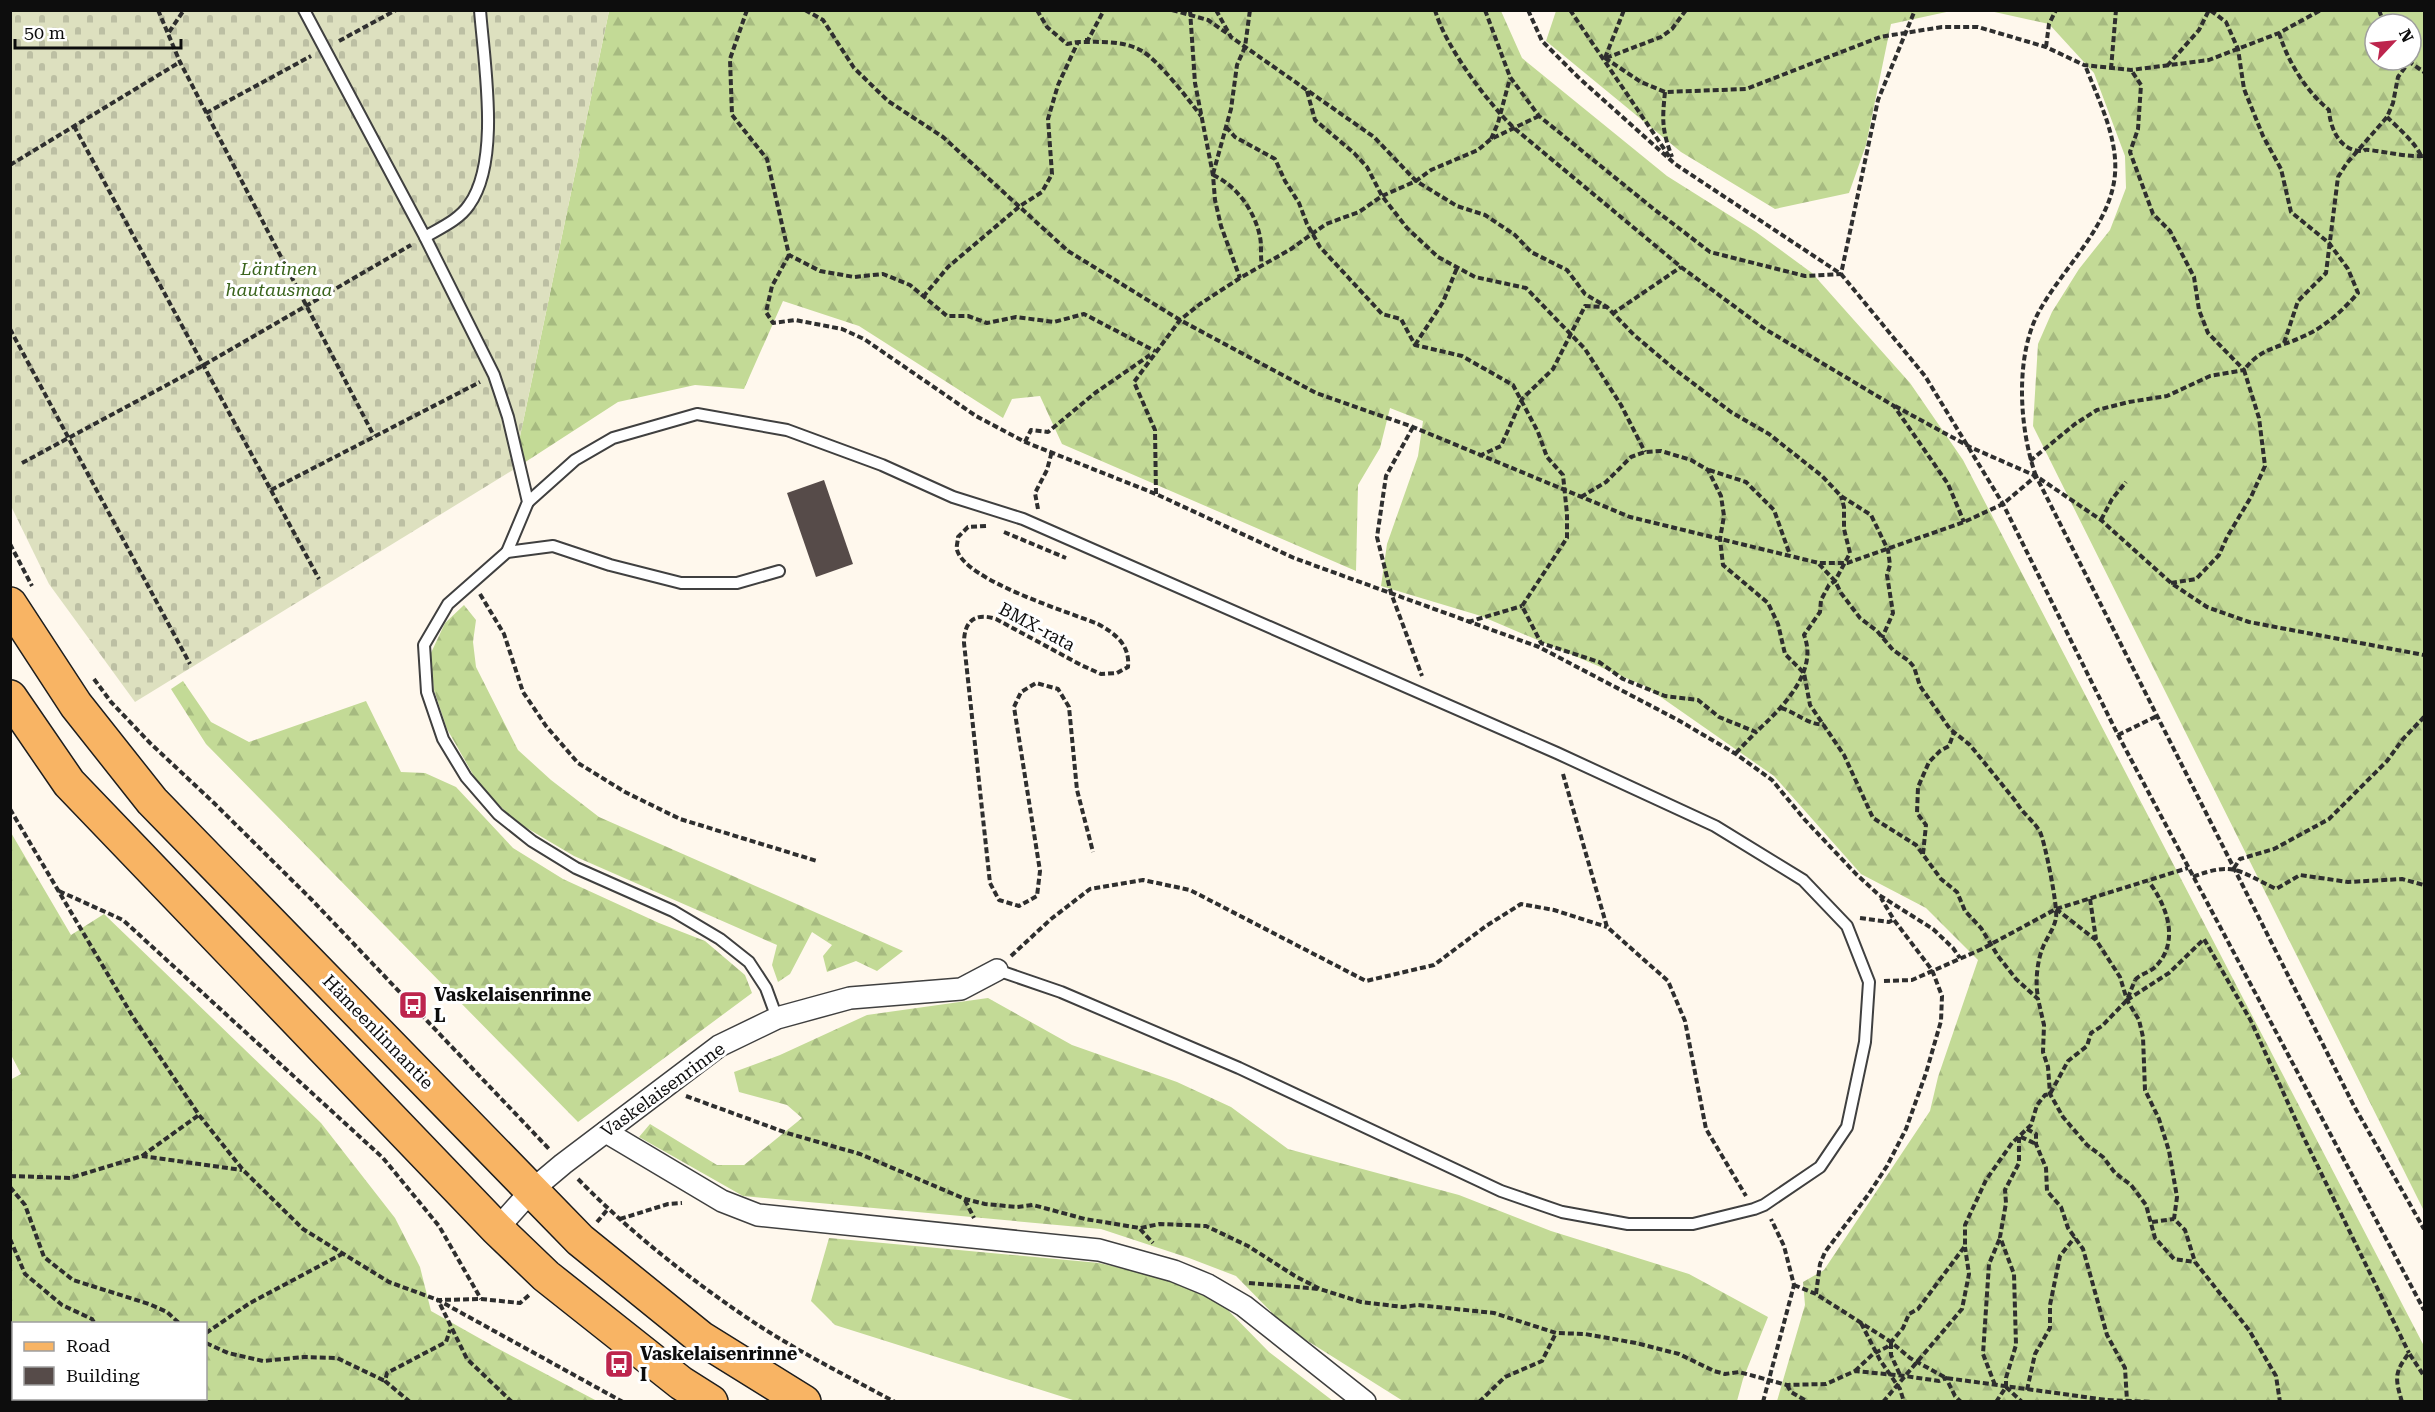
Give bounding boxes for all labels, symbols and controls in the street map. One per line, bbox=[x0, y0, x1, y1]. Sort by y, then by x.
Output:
scale bar bbox=[15, 12, 182, 50]
north arrow bbox=[2363, 12, 2423, 72]
text: 50 m bbox=[24, 22, 65, 43]
text: N bbox=[2395, 26, 2417, 45]
park label: Läntinen hautausmaa bbox=[226, 258, 333, 300]
street label: BMX-rata bbox=[996, 598, 1079, 655]
street label: Hämeenlinnantie bbox=[319, 970, 438, 1093]
place label: Vaskelaisenrinne L bbox=[434, 984, 592, 1026]
bus stop icon: Vaskelaisenrinne L bbox=[397, 989, 429, 1021]
street label: Vaskelaisenrinne bbox=[597, 1038, 729, 1141]
legend bbox=[12, 1322, 207, 1400]
text: Road bbox=[66, 1335, 111, 1356]
place label: Vaskelaisenrinne I bbox=[640, 1343, 798, 1385]
bus stop icon: Vaskelaisenrinne I bbox=[603, 1348, 635, 1380]
text: Building bbox=[66, 1365, 140, 1386]

